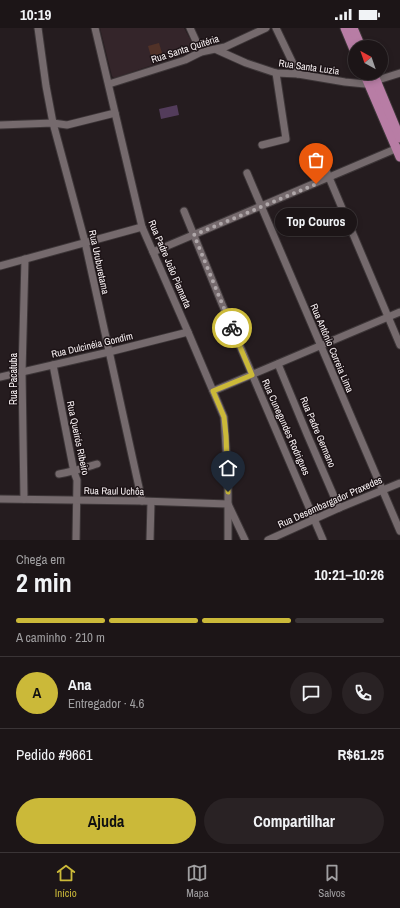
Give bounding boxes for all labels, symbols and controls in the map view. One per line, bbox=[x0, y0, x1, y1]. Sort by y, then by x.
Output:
text: 10:19 bbox=[20, 4, 51, 25]
street label: Rua Santa Quitéria bbox=[149, 32, 221, 66]
north arrow bbox=[348, 40, 388, 80]
map controls bbox=[348, 40, 388, 80]
street label: Rua Santa Luzia bbox=[278, 56, 341, 78]
pin bbox=[299, 143, 333, 184]
icon: bag bbox=[305, 149, 327, 171]
callout: Top Couros bbox=[275, 208, 357, 236]
text: Top Couros bbox=[286, 213, 346, 230]
street label: Rua Padre João Piamarta bbox=[145, 218, 195, 311]
street label: Rua Uruburetama bbox=[86, 229, 112, 296]
street label: Rua Antônio Correia Lima bbox=[307, 302, 357, 395]
courier bbox=[212, 308, 252, 348]
icon: bike bbox=[221, 317, 243, 339]
street label: Rua Dulcinéia Gondim bbox=[50, 329, 134, 361]
street label: Rua Pacatuba bbox=[7, 353, 20, 405]
street label: Rua Cunegundes Rodrigues bbox=[259, 377, 313, 477]
street label: Rua Padre Germano bbox=[297, 395, 339, 470]
street label: Rua Queirós Ribeiro bbox=[64, 400, 92, 477]
pin bbox=[211, 451, 245, 492]
icon: home bbox=[217, 457, 239, 479]
street label: Rua Desembargador Praxedes bbox=[276, 473, 384, 531]
street label: Rua Raul Uchôa bbox=[84, 484, 145, 498]
text: Chega em bbox=[16, 551, 65, 568]
text: 10:21–10:26 bbox=[314, 564, 384, 585]
text: 2 min bbox=[16, 565, 72, 600]
text: A caminho · 210 m bbox=[16, 629, 105, 646]
button: chat bbox=[290, 672, 332, 714]
button: phone bbox=[342, 672, 384, 714]
text: Ana bbox=[68, 674, 91, 695]
text: A bbox=[33, 682, 41, 703]
text: Entregador · 4.6 bbox=[68, 695, 144, 712]
text: Pedido #9661 bbox=[16, 744, 93, 765]
text: R$61.25 bbox=[337, 744, 384, 765]
button: Ajuda bbox=[16, 798, 196, 844]
button: Compartilhar bbox=[204, 798, 384, 844]
tab: Início bbox=[55, 862, 77, 900]
tab: Mapa bbox=[186, 862, 209, 900]
tab: Salvos bbox=[318, 862, 345, 900]

